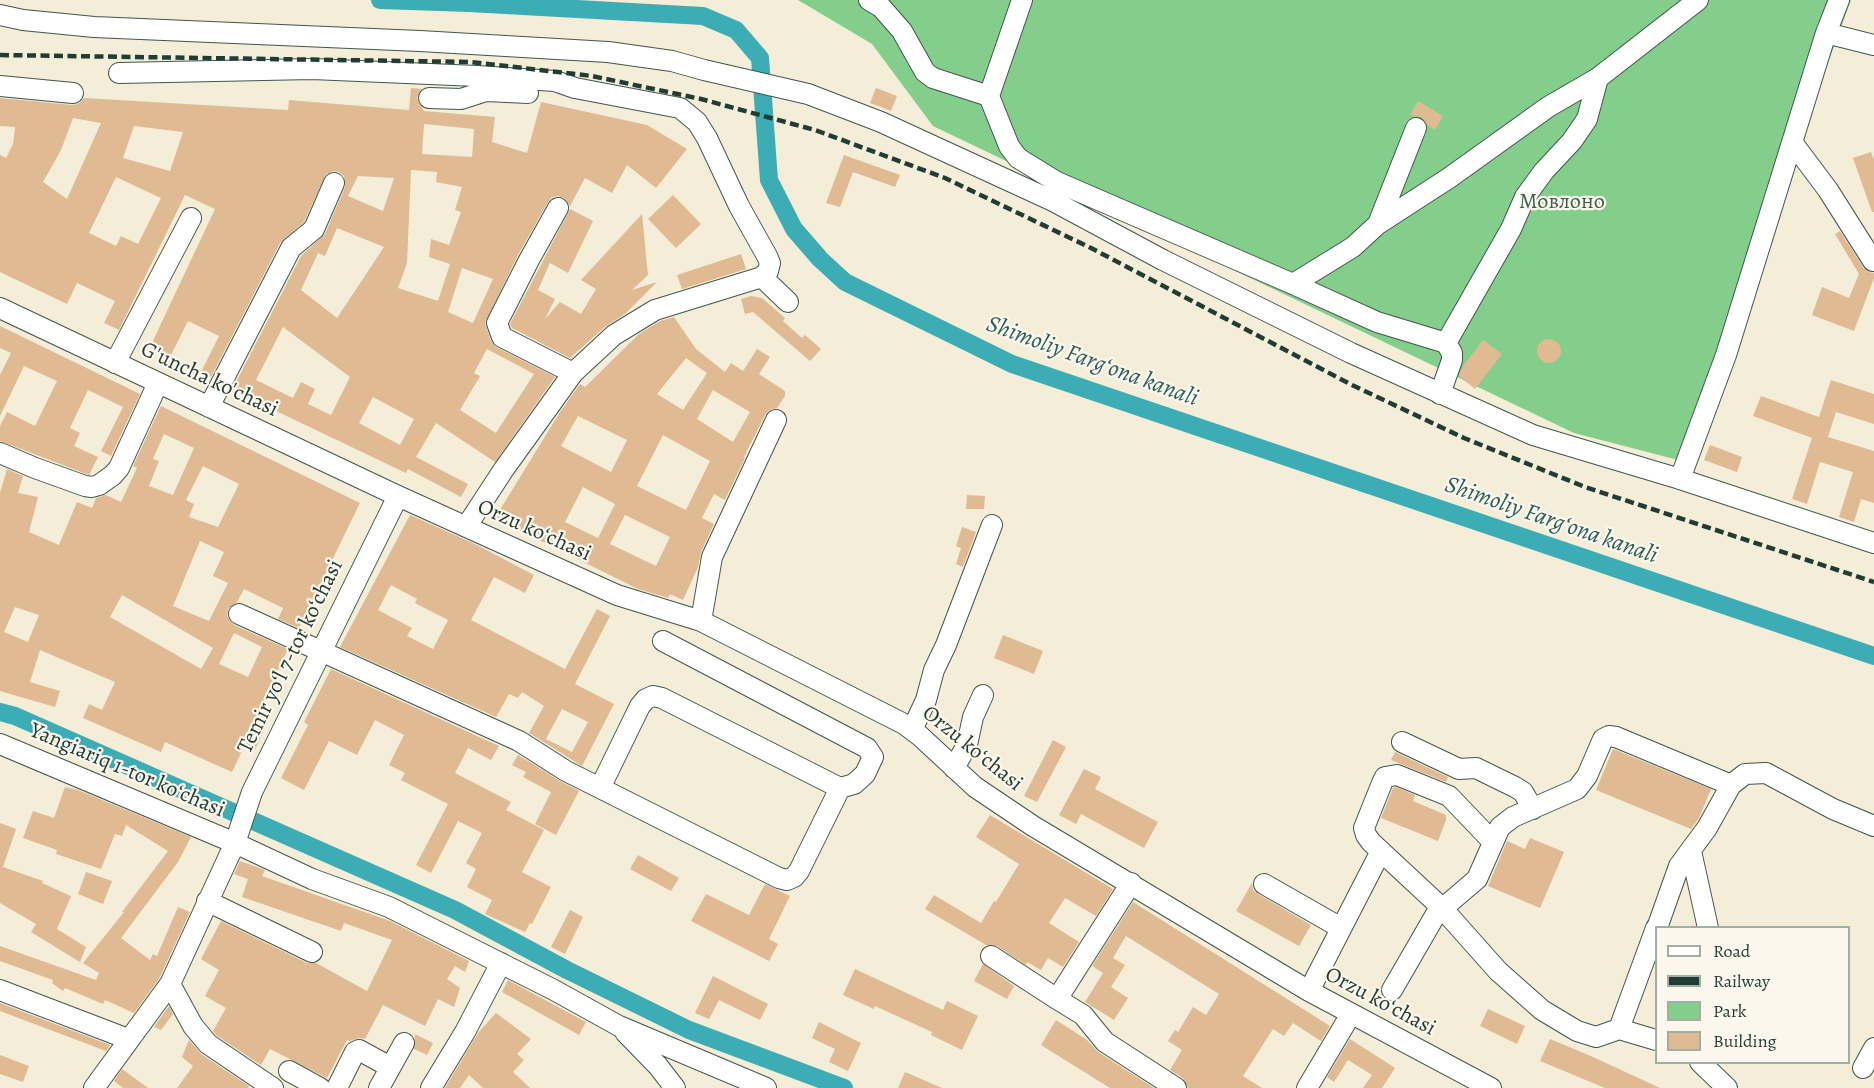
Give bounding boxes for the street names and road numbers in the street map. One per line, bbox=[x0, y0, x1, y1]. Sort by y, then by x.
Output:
street label: G'uncha ko'chasi bbox=[136, 337, 282, 423]
street label: Orzu koʻchasi bbox=[473, 494, 595, 568]
street label: Temir yoʻl 7-tor koʻchasi bbox=[233, 556, 349, 758]
street label: Orzu koʻchasi bbox=[916, 700, 1028, 798]
street label: Yangiariq 1-tor koʻchasi bbox=[26, 718, 228, 824]
street label: Orzu koʻchasi bbox=[1320, 962, 1440, 1042]

